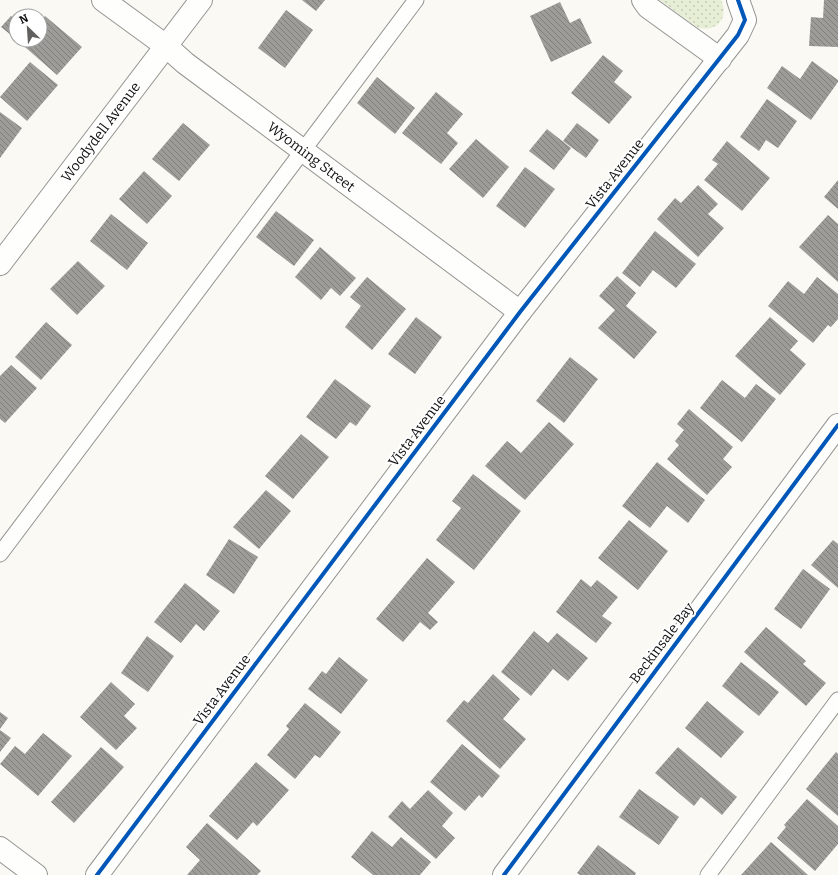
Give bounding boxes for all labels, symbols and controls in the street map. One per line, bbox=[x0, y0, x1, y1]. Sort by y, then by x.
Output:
north arrow bbox=[8, 8, 48, 48]
text: N bbox=[17, 11, 31, 27]
street label: Woodydell Avenue bbox=[58, 79, 144, 185]
street label: Wyoming Street bbox=[264, 119, 358, 195]
street label: Vista Avenue bbox=[582, 135, 648, 213]
street label: Vista Avenue bbox=[385, 392, 449, 470]
street label: Beckinsale Bay bbox=[626, 599, 698, 687]
street label: Vista Avenue bbox=[190, 651, 254, 729]

